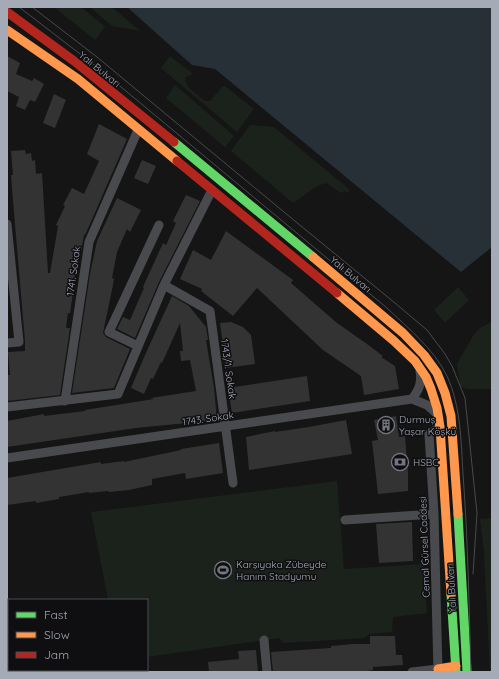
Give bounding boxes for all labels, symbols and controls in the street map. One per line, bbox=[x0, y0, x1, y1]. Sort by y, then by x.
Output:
street label: Yalı Bulvarı bbox=[76, 49, 123, 90]
street label: 1741. Sokak bbox=[64, 245, 83, 297]
street label: Yalı Bulvarı bbox=[327, 253, 374, 295]
street label: 1743/1. Sokak bbox=[218, 338, 239, 400]
street label: 1743. Sokak bbox=[181, 408, 235, 429]
place label: Durmuş Yaşar Köşkü bbox=[399, 413, 456, 438]
building icon: Durmuş Yaşar Köşkü bbox=[376, 415, 396, 435]
bank icon: HSBC bbox=[390, 452, 410, 472]
place label: HSBC bbox=[413, 456, 439, 469]
street label: Cemal Gürsel Caddesi bbox=[416, 496, 433, 598]
place label: Karşıyaka Zübeyde Hanım Stadyumu bbox=[236, 558, 327, 583]
sports icon: Karşıyaka Zübeyde Hanım Stadyumu bbox=[213, 560, 233, 580]
street label: Yalı Bulvarı bbox=[444, 563, 459, 613]
legend bbox=[8, 599, 148, 671]
text: Fast bbox=[44, 607, 68, 622]
text: Slow bbox=[44, 627, 70, 642]
text: Jam bbox=[44, 647, 69, 662]

